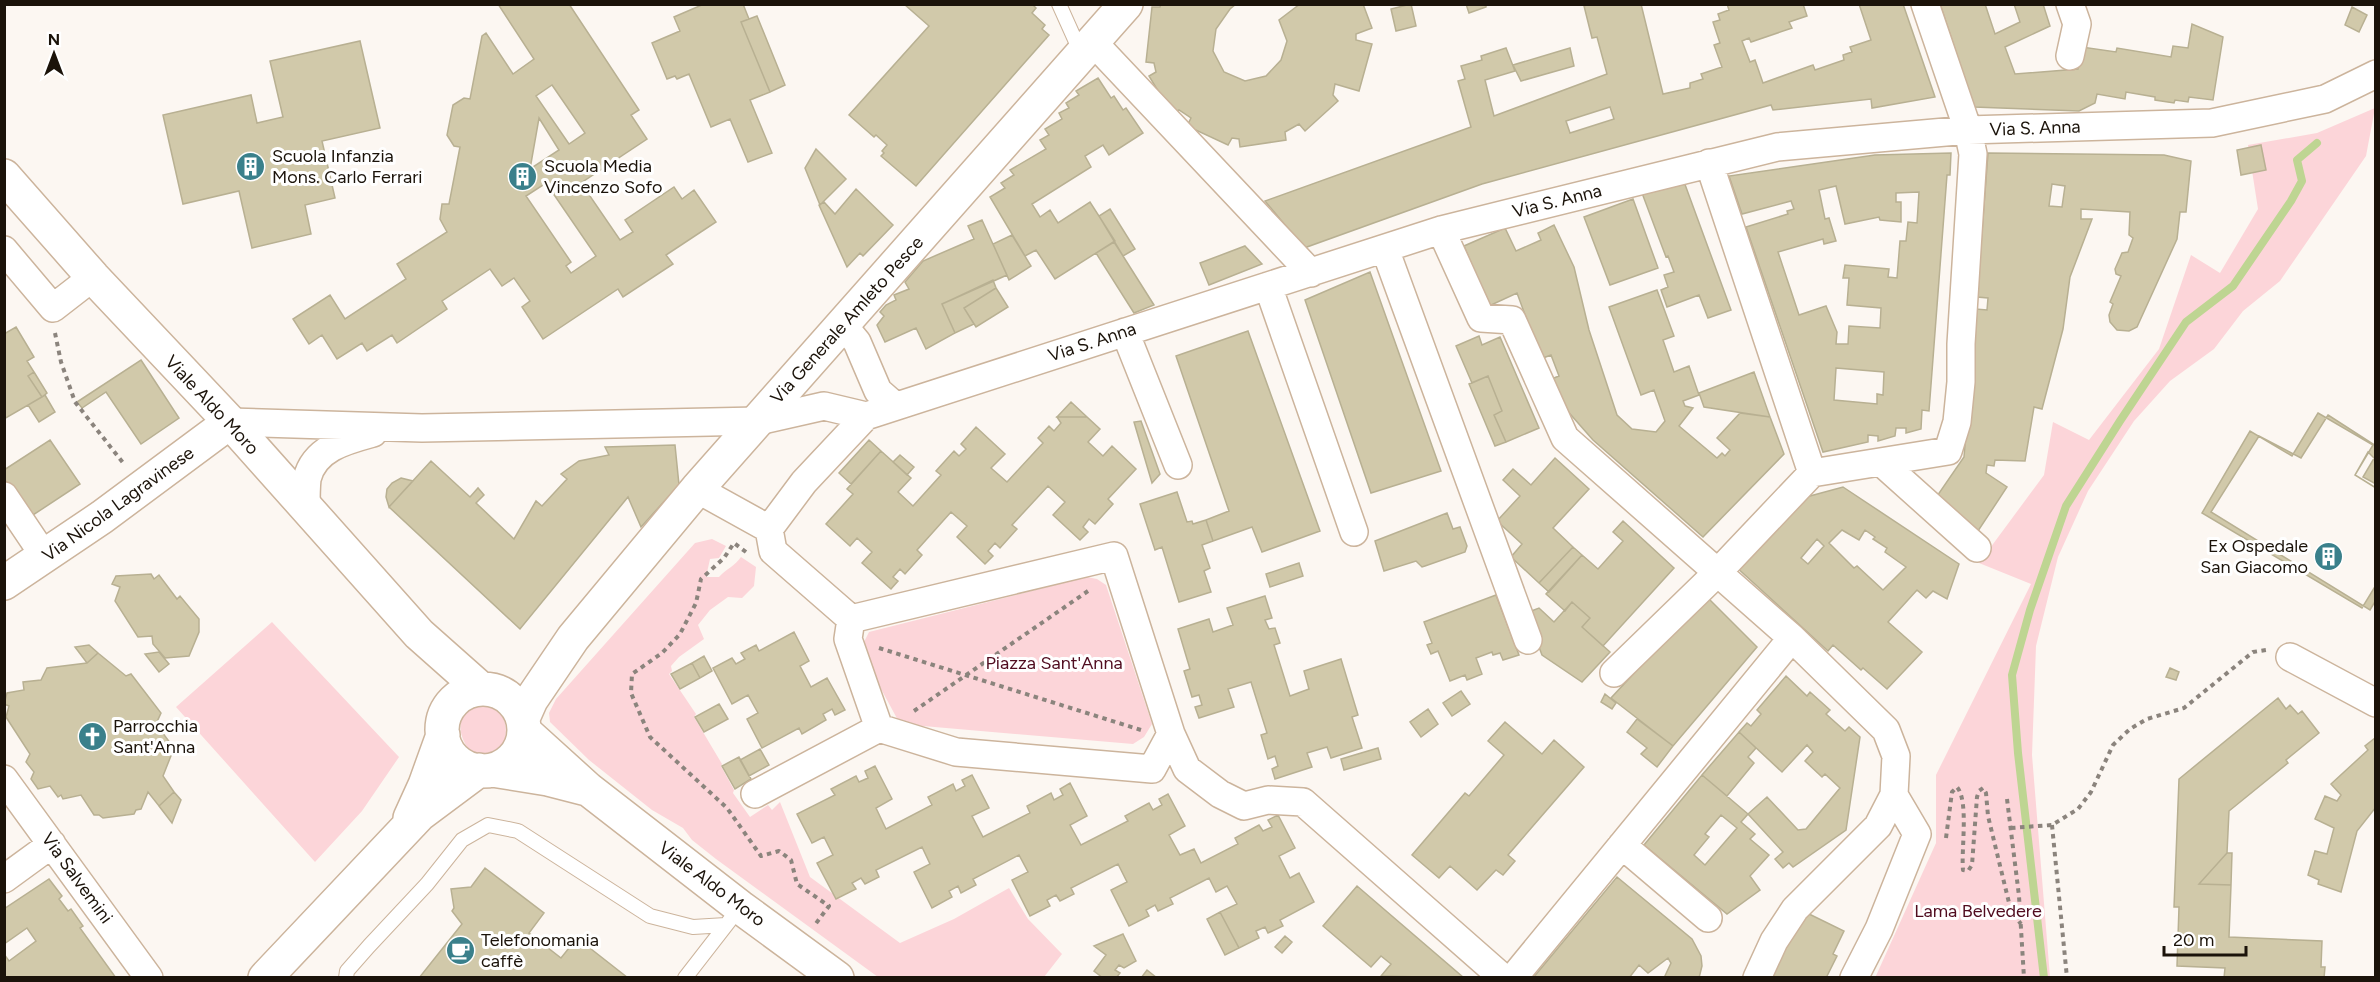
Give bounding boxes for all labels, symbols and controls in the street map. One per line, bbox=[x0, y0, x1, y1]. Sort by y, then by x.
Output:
north arrow bbox=[24, 24, 84, 84]
text: N bbox=[48, 30, 60, 49]
street label: Via S. Anna bbox=[1989, 115, 2081, 141]
place label: Scuola Infanzia Mons. Carlo Ferrari bbox=[272, 145, 422, 188]
building icon: Scuola Infanzia Mons. Carlo Ferrari bbox=[235, 150, 267, 182]
place label: Scuola Media Vincenzo Sofo bbox=[544, 155, 663, 198]
building icon: Scuola Media Vincenzo Sofo bbox=[507, 160, 539, 192]
street label: Via S. Anna bbox=[1510, 179, 1604, 223]
street label: Via Generale Amleto Pesce bbox=[766, 231, 928, 408]
street label: Via S. Anna bbox=[1045, 317, 1139, 367]
street label: Viale Aldo Moro bbox=[160, 351, 264, 459]
street label: Via Nicola Lagravinese bbox=[38, 442, 198, 566]
place label: Ex Ospedale San Giacomo bbox=[2200, 535, 2308, 578]
building icon: Ex Ospedale San Giacomo bbox=[2313, 540, 2345, 572]
park label: Piazza Sant'Anna bbox=[985, 652, 1123, 674]
place label: Parrocchia Sant'Anna bbox=[113, 715, 198, 758]
church icon: Parrocchia Sant'Anna bbox=[76, 720, 108, 752]
street label: Via Salvemini bbox=[37, 828, 117, 928]
street label: Viale Aldo Moro bbox=[654, 837, 770, 931]
park label: Lama Belvedere bbox=[1914, 900, 2042, 922]
scale bar bbox=[2164, 919, 2246, 957]
place label: Telefonomania caffè bbox=[481, 929, 599, 972]
text: 20 m bbox=[2173, 929, 2214, 951]
cafe icon: Telefonomania caffè bbox=[444, 934, 476, 966]

